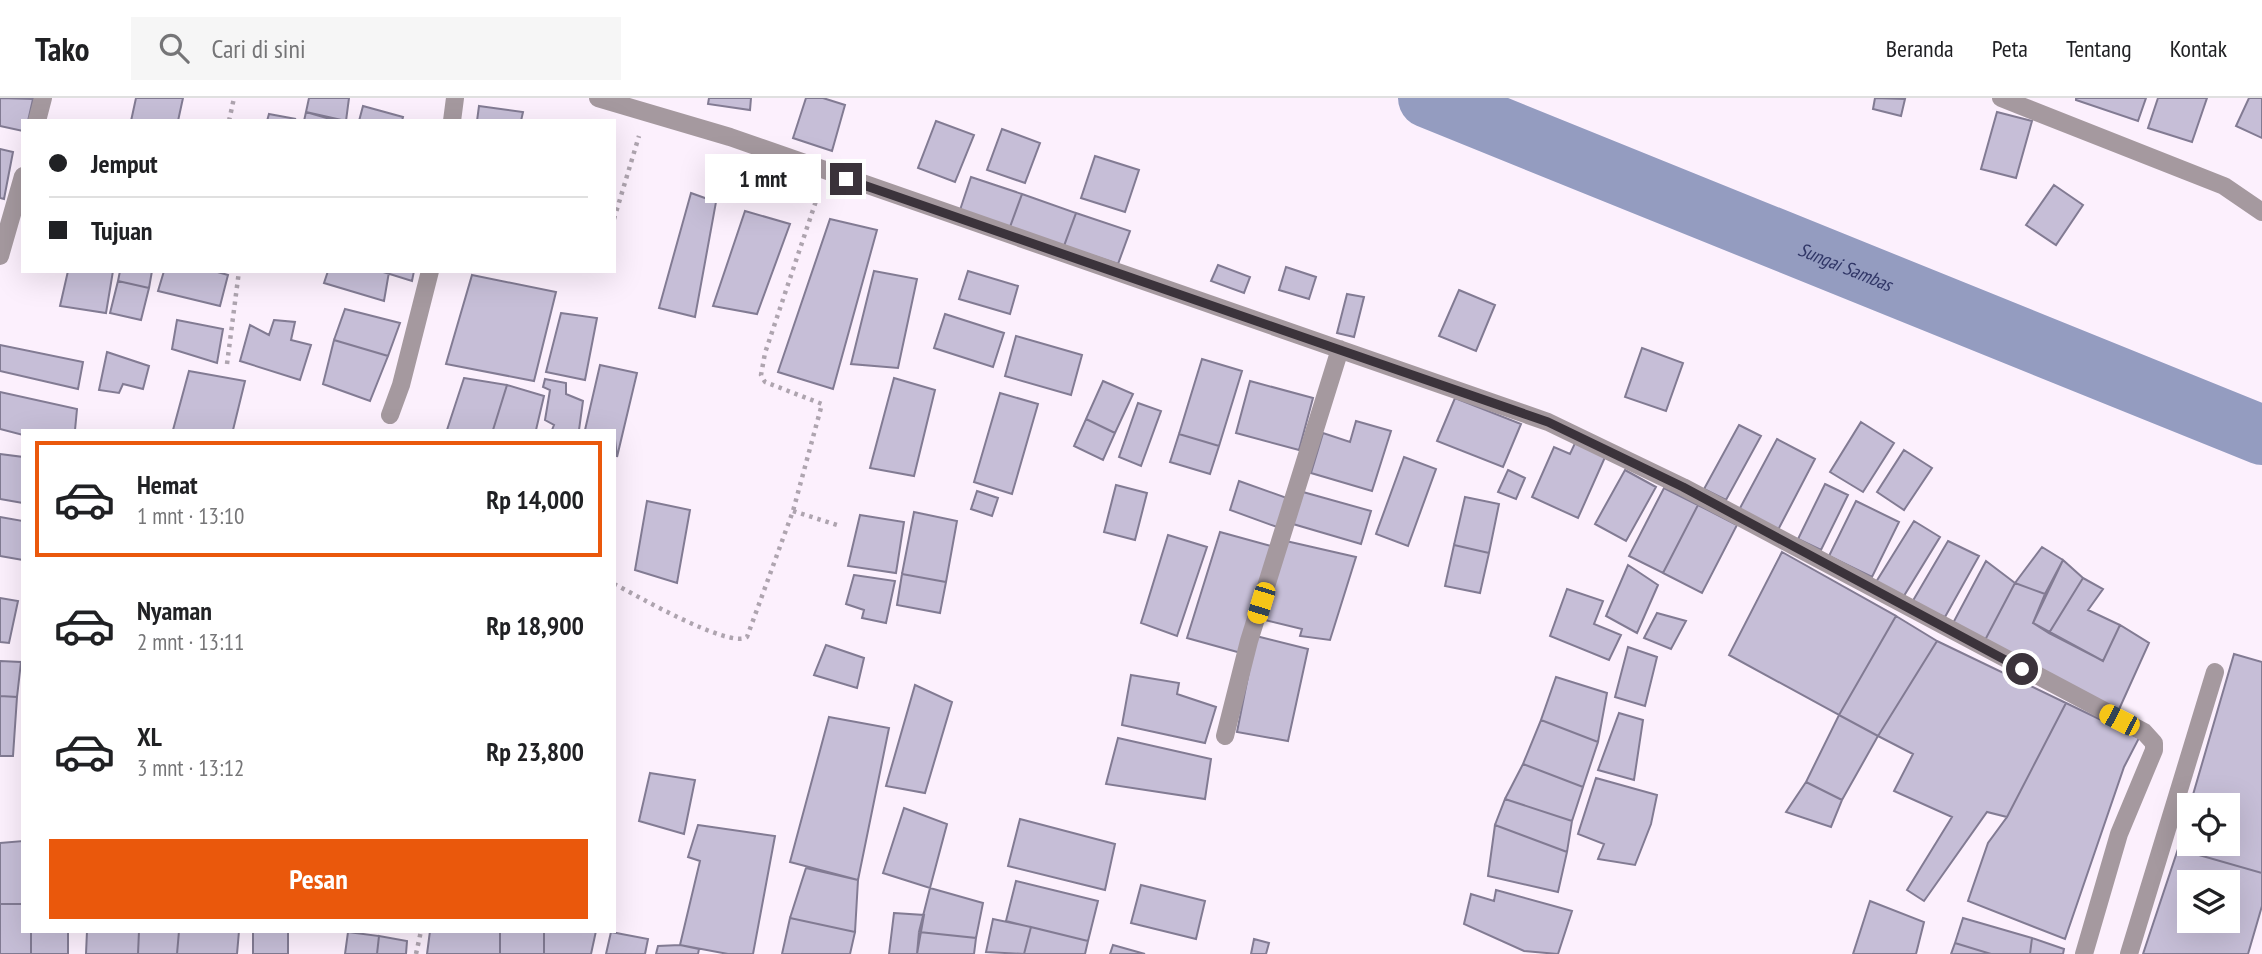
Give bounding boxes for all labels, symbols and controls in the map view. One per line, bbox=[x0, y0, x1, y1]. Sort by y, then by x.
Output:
search box bbox=[131, 17, 621, 80]
text: Tako bbox=[35, 27, 89, 70]
icon: search bbox=[155, 29, 193, 67]
text: Cari di sini bbox=[211, 32, 306, 65]
text: Beranda bbox=[1886, 33, 1954, 64]
text: Peta bbox=[1992, 33, 2028, 64]
text: Tentang bbox=[2066, 33, 2132, 64]
text: Kontak bbox=[2170, 33, 2227, 64]
text: Jemput bbox=[91, 147, 158, 180]
callout: 1 mnt bbox=[706, 154, 822, 204]
route end bbox=[830, 163, 862, 195]
text: 1 mnt bbox=[739, 164, 787, 193]
text: Tujuan bbox=[91, 214, 153, 247]
water label: Sungai Sambas bbox=[1795, 237, 1897, 297]
icon: car bbox=[53, 468, 116, 531]
text: Hemat bbox=[137, 468, 198, 501]
text: Rp 14,000 bbox=[486, 483, 584, 516]
text: 1 mnt · 13:10 bbox=[137, 501, 244, 530]
car bbox=[1245, 580, 1278, 626]
icon: car bbox=[53, 594, 116, 657]
text: Nyaman bbox=[137, 594, 212, 627]
text: Rp 18,900 bbox=[486, 609, 584, 642]
text: 2 mnt · 13:11 bbox=[137, 627, 244, 656]
route start bbox=[2006, 653, 2038, 685]
car bbox=[2096, 701, 2143, 739]
icon: car bbox=[53, 720, 116, 783]
text: XL bbox=[137, 720, 162, 753]
text: Rp 23,800 bbox=[486, 735, 584, 768]
text: 3 mnt · 13:12 bbox=[137, 753, 244, 782]
map controls bbox=[2177, 793, 2240, 933]
button: locate bbox=[2177, 793, 2240, 856]
button: Pesan bbox=[49, 839, 588, 919]
button: layers bbox=[2177, 870, 2240, 933]

